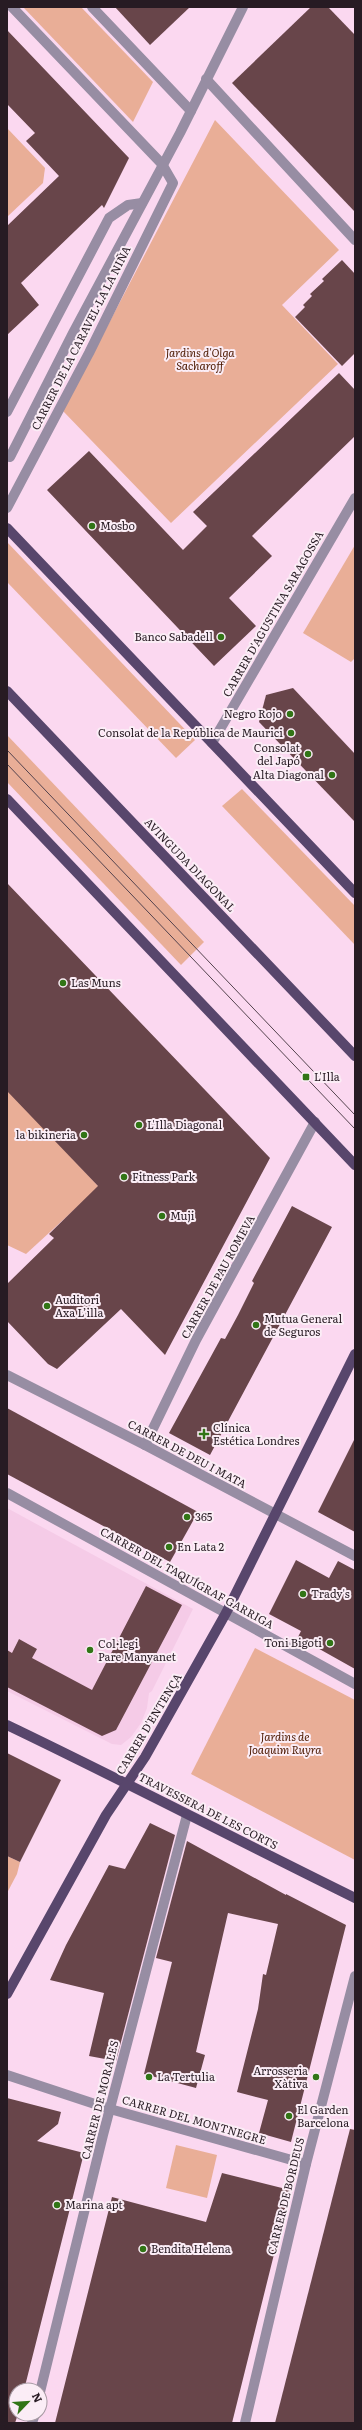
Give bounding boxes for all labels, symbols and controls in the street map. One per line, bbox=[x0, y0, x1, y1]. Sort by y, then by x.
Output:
street label: CARRER DE LA CARAVEL·LA LA NIÑA bbox=[27, 243, 134, 432]
park label: Jardins d'Olga Sacharoff bbox=[165, 344, 235, 373]
place label: Mosbo bbox=[100, 517, 135, 533]
marker: Mosbo bbox=[87, 521, 97, 531]
street label: CARRER D'AGUSTINA SARAGOSSA bbox=[218, 528, 326, 699]
place label: Banco Sabadell bbox=[134, 628, 213, 644]
marker: Banco Sabadell bbox=[216, 632, 226, 642]
place label: Negro Rojo bbox=[224, 705, 282, 721]
marker: Negro Rojo bbox=[285, 709, 295, 719]
place label: Consolat de la República de Maurici bbox=[98, 724, 283, 740]
marker: Consolat de la República de Maurici bbox=[286, 728, 296, 738]
place label: Consolat del Japó bbox=[254, 739, 301, 768]
marker: Consolat del Japó bbox=[303, 749, 313, 759]
place label: Alta Diagonal bbox=[253, 766, 324, 782]
marker: Alta Diagonal bbox=[327, 770, 337, 780]
street label: AVINGUDA DIAGONAL bbox=[142, 814, 240, 915]
place label: Las Muns bbox=[71, 974, 121, 990]
marker: Las Muns bbox=[58, 978, 68, 988]
place label: L'Illa bbox=[314, 1068, 340, 1084]
marker: L'Illa bbox=[301, 1072, 311, 1082]
place label: L'Illa Diagonal bbox=[147, 1116, 222, 1132]
marker: L'Illa Diagonal bbox=[134, 1120, 144, 1130]
place label: la bikineria bbox=[16, 1126, 76, 1142]
marker: la bikineria bbox=[79, 1130, 89, 1140]
place label: Fitness Park bbox=[132, 1168, 196, 1184]
marker: Fitness Park bbox=[119, 1172, 129, 1182]
place label: Muji bbox=[170, 1207, 195, 1223]
marker: Muji bbox=[157, 1211, 167, 1221]
street label: CARRER DE PAU ROMEVA bbox=[176, 1212, 258, 1341]
place label: Auditori Axa L’illa bbox=[55, 1291, 103, 1320]
marker: Auditori Axa L’illa bbox=[42, 1301, 52, 1311]
place label: Mutua General de Seguros bbox=[264, 1310, 342, 1339]
marker: Mutua General de Seguros bbox=[251, 1320, 261, 1330]
street label: CARRER DE DEU I MATA bbox=[125, 1415, 250, 1491]
place label: Clínica Estética Londres bbox=[213, 1419, 299, 1448]
marker: Clínica Estética Londres bbox=[198, 1428, 210, 1440]
place label: 365 bbox=[195, 1508, 213, 1524]
marker: 365 bbox=[182, 1512, 192, 1522]
street label: CARRER DEL TAQUÍGRAF GARRIGA bbox=[98, 1523, 277, 1632]
place label: En Lata 2 bbox=[177, 1538, 225, 1554]
marker: En Lata 2 bbox=[164, 1542, 174, 1552]
place label: Trady's bbox=[311, 1585, 350, 1601]
marker: Trady's bbox=[298, 1589, 308, 1599]
place label: Toni Bigoti bbox=[264, 1634, 322, 1650]
place label: Col·legi Pare Manyanet bbox=[98, 1635, 177, 1664]
marker: Toni Bigoti bbox=[325, 1638, 335, 1648]
marker: Col·legi Pare Manyanet bbox=[85, 1645, 95, 1655]
street label: CARRER D'ENTENÇA bbox=[112, 1670, 185, 1777]
park label: Jardins de Joaquim Ruyra bbox=[248, 1728, 322, 1757]
street label: TRAVESSERA DE LES CORTS bbox=[136, 1768, 281, 1852]
street label: CARRER DE MORALES bbox=[76, 2039, 122, 2161]
place label: Arrosseria Xàtiva bbox=[253, 2062, 308, 2091]
place label: La Tertulia bbox=[157, 2068, 215, 2084]
marker: La Tertulia bbox=[144, 2072, 154, 2082]
marker: Arrosseria Xàtiva bbox=[311, 2072, 321, 2082]
street label: CARRER DEL MONTNEGRE bbox=[120, 2091, 268, 2147]
place label: El Garden Barcelona bbox=[297, 2101, 349, 2130]
marker: El Garden Barcelona bbox=[284, 2111, 294, 2121]
street label: CARRER DE BORDEUS bbox=[263, 2135, 307, 2256]
place label: Marina apt bbox=[65, 2196, 123, 2212]
marker: Marina apt bbox=[52, 2200, 62, 2210]
place label: Bendita Helena bbox=[151, 2240, 231, 2256]
marker: Bendita Helena bbox=[138, 2244, 148, 2254]
north arrow bbox=[8, 2382, 48, 2422]
text: N bbox=[29, 2390, 47, 2405]

